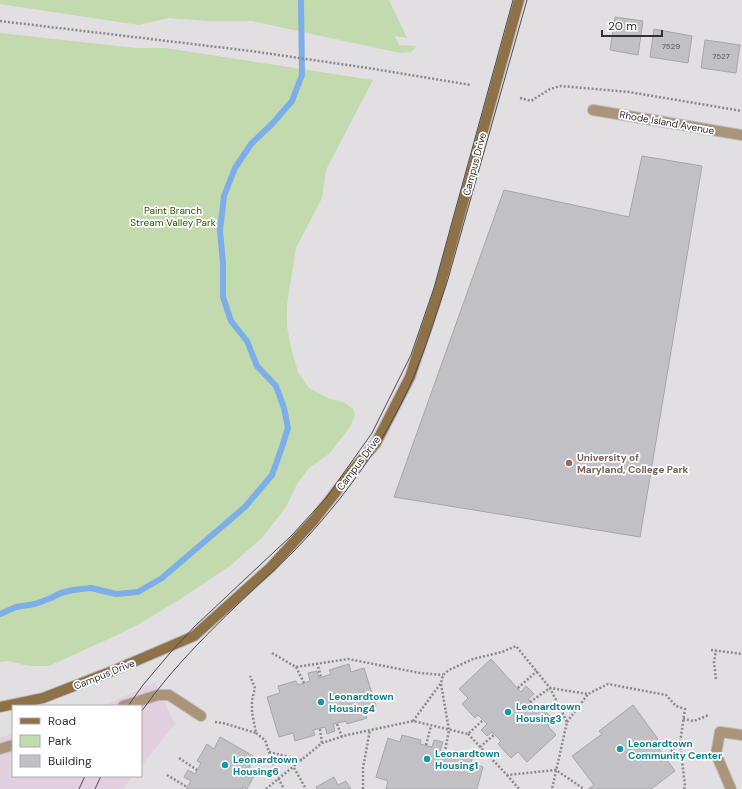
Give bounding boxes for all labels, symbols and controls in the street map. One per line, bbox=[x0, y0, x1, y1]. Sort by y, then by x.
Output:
scale bar bbox=[602, 12, 662, 38]
text: 20 m bbox=[608, 18, 637, 34]
house number: 7529 bbox=[662, 41, 680, 51]
house number: 7527 bbox=[712, 51, 730, 61]
street label: Rhode Island Avenue bbox=[619, 108, 716, 137]
street label: Campus Drive bbox=[460, 131, 489, 197]
park label: Paint Branch Stream Valley Park bbox=[130, 204, 216, 229]
street label: Campus Drive bbox=[334, 433, 383, 493]
place label: University of Maryland, College Park bbox=[577, 451, 689, 476]
marker: University of Maryland, College Park bbox=[564, 458, 574, 468]
street label: Campus Drive bbox=[72, 656, 137, 693]
place label: Leonardtown Housing4 bbox=[329, 690, 394, 715]
marker: Leonardtown Housing4 bbox=[316, 697, 326, 707]
place label: Leonardtown Housing3 bbox=[516, 700, 581, 725]
legend bbox=[12, 705, 142, 777]
marker: Leonardtown Housing3 bbox=[503, 707, 513, 717]
text: Road bbox=[48, 713, 76, 729]
text: Park bbox=[48, 733, 72, 749]
place label: Leonardtown Community Center bbox=[628, 737, 722, 762]
marker: Leonardtown Community Center bbox=[615, 744, 625, 754]
place label: Leonardtown Housing1 bbox=[435, 747, 500, 772]
text: Building bbox=[48, 753, 92, 769]
place label: Leonardtown Housing6 bbox=[233, 753, 298, 778]
marker: Leonardtown Housing1 bbox=[422, 754, 432, 764]
marker: Leonardtown Housing6 bbox=[220, 760, 230, 770]

